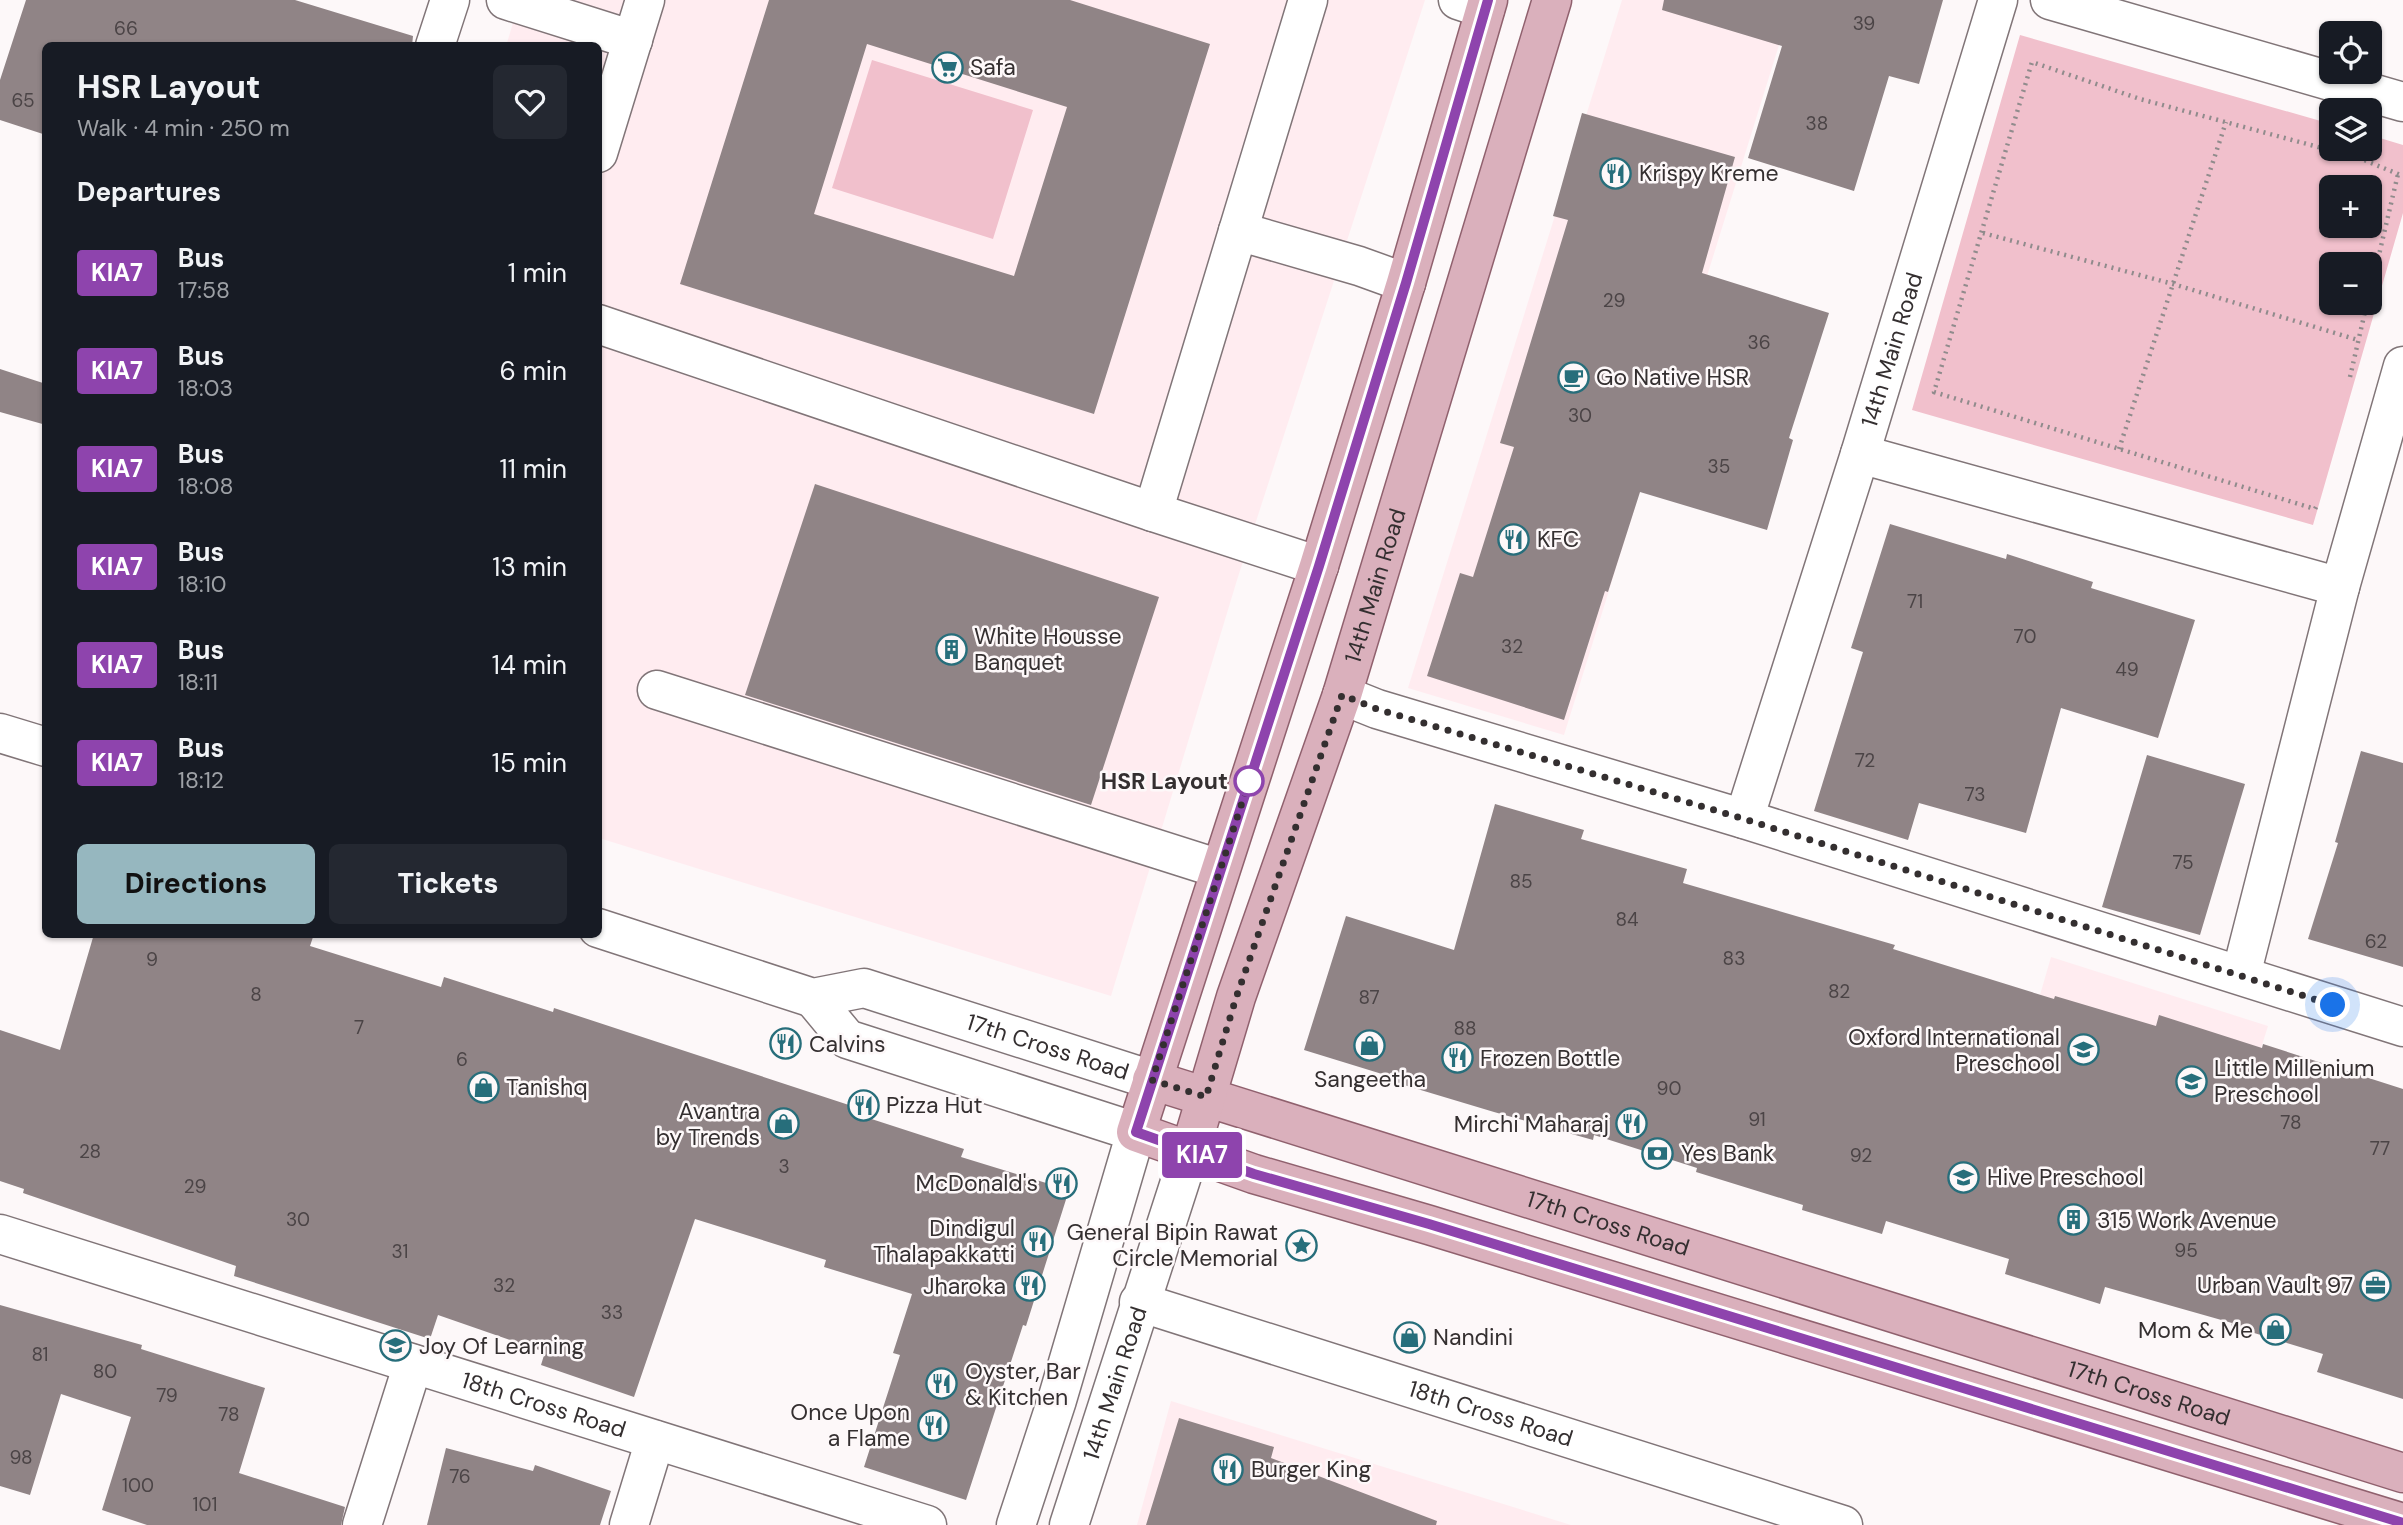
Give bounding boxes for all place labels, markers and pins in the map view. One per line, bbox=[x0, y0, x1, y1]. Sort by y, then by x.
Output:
supermarket icon: Safa bbox=[930, 50, 964, 84]
place label: Safa bbox=[970, 52, 1016, 82]
restaurant icon: Krispy Kreme bbox=[1599, 156, 1633, 190]
place label: Krispy Kreme bbox=[1639, 158, 1779, 188]
cafe icon: Go Native HSR bbox=[1556, 360, 1590, 394]
place label: Go Native HSR bbox=[1596, 362, 1749, 392]
restaurant icon: KFC bbox=[1497, 522, 1531, 556]
place label: KFC bbox=[1537, 524, 1579, 554]
place label: White Housse Banquet bbox=[974, 621, 1122, 677]
building icon: White Housse Banquet bbox=[934, 632, 968, 666]
place label: HSR Layout bbox=[1101, 766, 1228, 796]
marker: HSR Layout bbox=[1234, 766, 1264, 796]
place label: Oxford International Preschool bbox=[1848, 1022, 2060, 1078]
restaurant icon: Calvins bbox=[769, 1027, 803, 1061]
shop icon: Sangeetha bbox=[1353, 1028, 1387, 1062]
place label: Calvins bbox=[809, 1029, 886, 1059]
school or university icon: Oxford International Preschool bbox=[2066, 1033, 2100, 1067]
restaurant icon: Frozen Bottle bbox=[1440, 1041, 1474, 1075]
place label: Frozen Bottle bbox=[1480, 1043, 1620, 1073]
place label: Little Millenium Preschool bbox=[2214, 1053, 2375, 1109]
place label: Sangeetha bbox=[1314, 1064, 1426, 1094]
school or university icon: Little Millenium Preschool bbox=[2174, 1064, 2208, 1098]
shop icon: Tanishq bbox=[466, 1070, 500, 1104]
place label: Tanishq bbox=[506, 1072, 588, 1102]
restaurant icon: Pizza Hut bbox=[846, 1088, 880, 1122]
place label: Pizza Hut bbox=[886, 1090, 982, 1120]
place label: Avantra by Trends bbox=[656, 1096, 760, 1152]
shop icon: Avantra by Trends bbox=[766, 1107, 800, 1141]
restaurant icon: Mirchi Maharaj bbox=[1615, 1107, 1649, 1141]
place label: Mirchi Maharaj bbox=[1454, 1109, 1609, 1139]
bank icon: Yes Bank bbox=[1641, 1136, 1675, 1170]
place label: Yes Bank bbox=[1681, 1138, 1775, 1168]
school or university icon: Hive Preschool bbox=[1947, 1160, 1981, 1194]
place label: Hive Preschool bbox=[1987, 1162, 2144, 1192]
restaurant icon: McDonald's bbox=[1044, 1166, 1078, 1200]
place label: McDonald's bbox=[916, 1168, 1038, 1198]
building icon: 315 Work Avenue bbox=[2057, 1203, 2091, 1237]
place label: 315 Work Avenue bbox=[2097, 1205, 2277, 1235]
place label: Dindigul Thalapakkatti bbox=[873, 1213, 1015, 1269]
place label: General Bipin Rawat Circle Memorial bbox=[1066, 1217, 1278, 1273]
restaurant icon: Dindigul Thalapakkatti bbox=[1021, 1224, 1055, 1258]
place icon: General Bipin Rawat Circle Memorial bbox=[1284, 1228, 1318, 1262]
office icon: Urban Vault 97 bbox=[2359, 1268, 2393, 1302]
restaurant icon: Jharoka bbox=[1012, 1269, 1046, 1303]
place label: Urban Vault 97 bbox=[2197, 1270, 2353, 1300]
place label: Jharoka bbox=[923, 1271, 1006, 1301]
shop icon: Mom & Me bbox=[2259, 1313, 2293, 1347]
place label: Mom & Me bbox=[2138, 1315, 2253, 1345]
shop icon: Nandini bbox=[1393, 1320, 1427, 1354]
place label: Nandini bbox=[1433, 1322, 1513, 1352]
school or university icon: Joy Of Learning bbox=[379, 1329, 413, 1363]
place label: Joy Of Learning bbox=[419, 1331, 585, 1361]
place label: Oyster, Bar & Kitchen bbox=[965, 1356, 1081, 1412]
restaurant icon: Oyster, Bar & Kitchen bbox=[925, 1367, 959, 1401]
place label: Once Upon a Flame bbox=[790, 1397, 910, 1453]
restaurant icon: Once Upon a Flame bbox=[916, 1408, 950, 1442]
restaurant icon: Burger King bbox=[1211, 1452, 1245, 1486]
place label: Burger King bbox=[1251, 1454, 1372, 1484]

